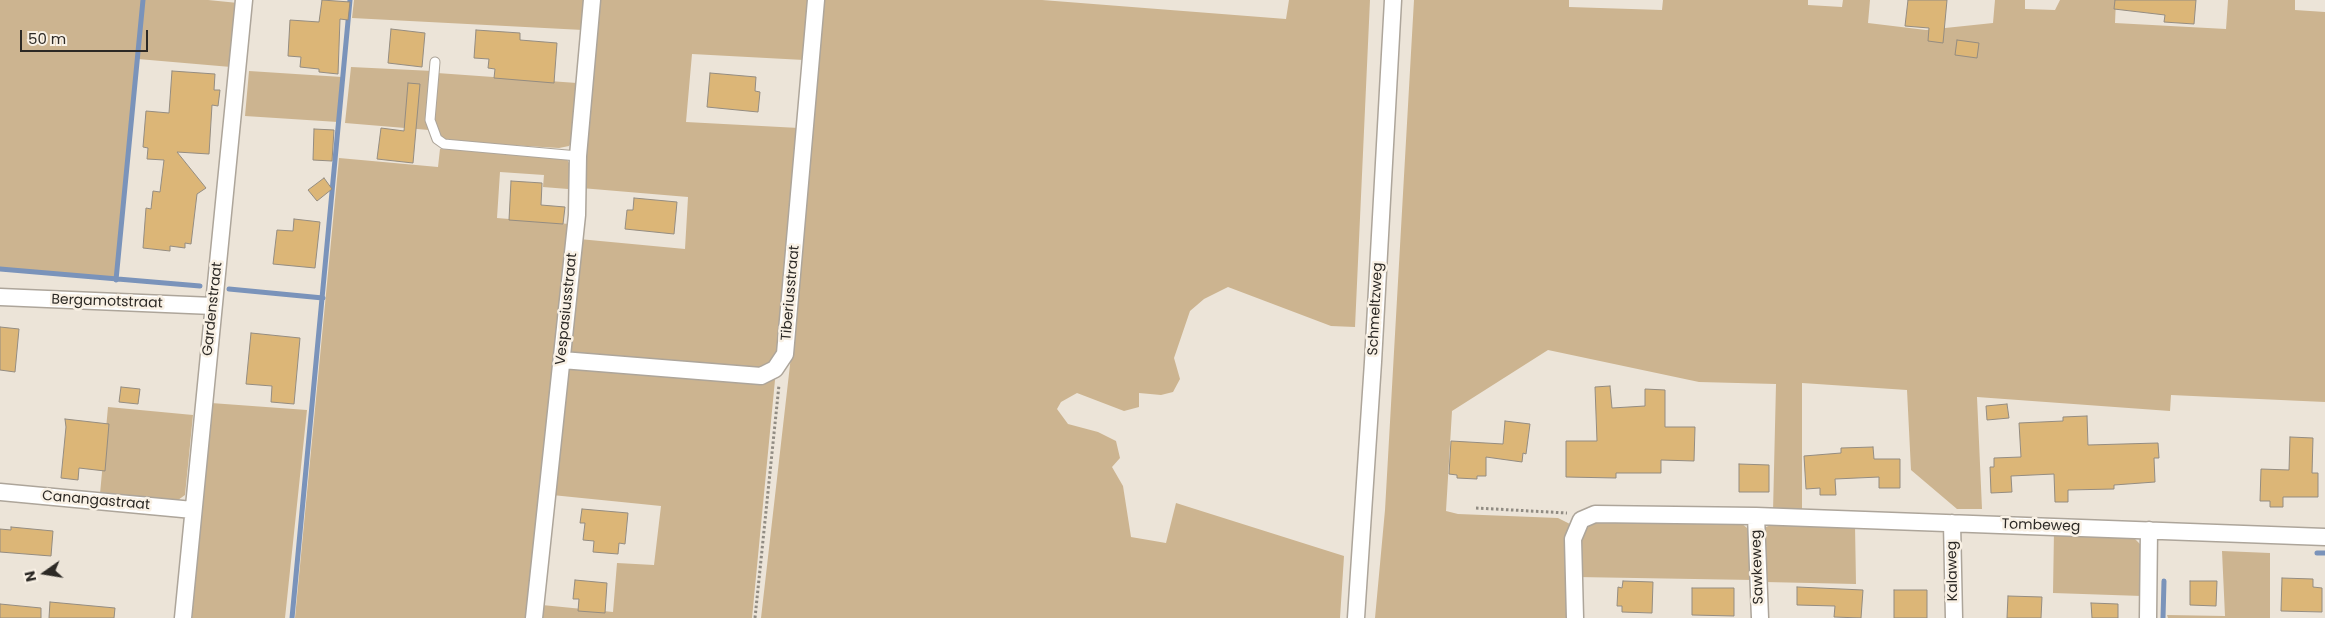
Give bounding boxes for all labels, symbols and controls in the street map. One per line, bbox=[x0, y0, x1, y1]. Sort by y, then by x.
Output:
scale bar bbox=[22, 20, 150, 52]
text: 50 m bbox=[28, 28, 66, 49]
street label: Tiberiusstraat bbox=[778, 245, 804, 341]
street label: Vespasiusstraat bbox=[553, 252, 581, 366]
street label: Gardenstraat bbox=[200, 261, 226, 357]
street label: Schmeltzweg bbox=[1365, 262, 1387, 356]
street label: Bergamotstraat bbox=[51, 292, 163, 312]
street label: Canangastraat bbox=[41, 488, 151, 514]
street label: Tombeweg bbox=[2001, 516, 2081, 536]
street label: Sawkeweg bbox=[1748, 529, 1768, 605]
street label: Kalaweg bbox=[1944, 541, 1962, 601]
north arrow bbox=[20, 548, 70, 598]
text: N bbox=[19, 569, 41, 584]

